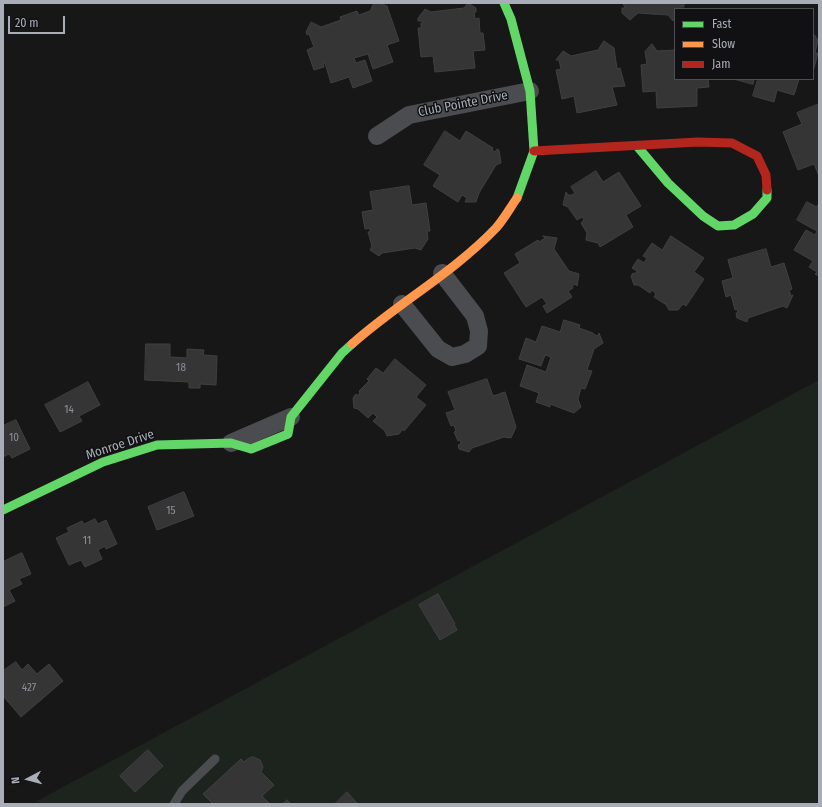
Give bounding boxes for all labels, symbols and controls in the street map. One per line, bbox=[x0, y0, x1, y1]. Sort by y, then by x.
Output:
scale bar bbox=[10, 8, 67, 34]
legend bbox=[674, 8, 814, 80]
text: 20 m bbox=[15, 16, 39, 30]
text: Fast bbox=[712, 17, 731, 31]
text: Slow bbox=[712, 37, 735, 51]
text: Jam bbox=[712, 57, 730, 71]
street label: Club Pointe Drive bbox=[417, 88, 509, 120]
house number: 18 bbox=[176, 361, 186, 375]
house number: 14 bbox=[64, 403, 74, 417]
street label: Monroe Drive bbox=[84, 427, 156, 463]
house number: 10 bbox=[9, 431, 19, 445]
house number: 15 bbox=[166, 504, 176, 518]
house number: 11 bbox=[83, 534, 91, 548]
house number: 427 bbox=[22, 681, 36, 695]
north arrow bbox=[8, 759, 48, 799]
text: N bbox=[9, 776, 22, 784]

